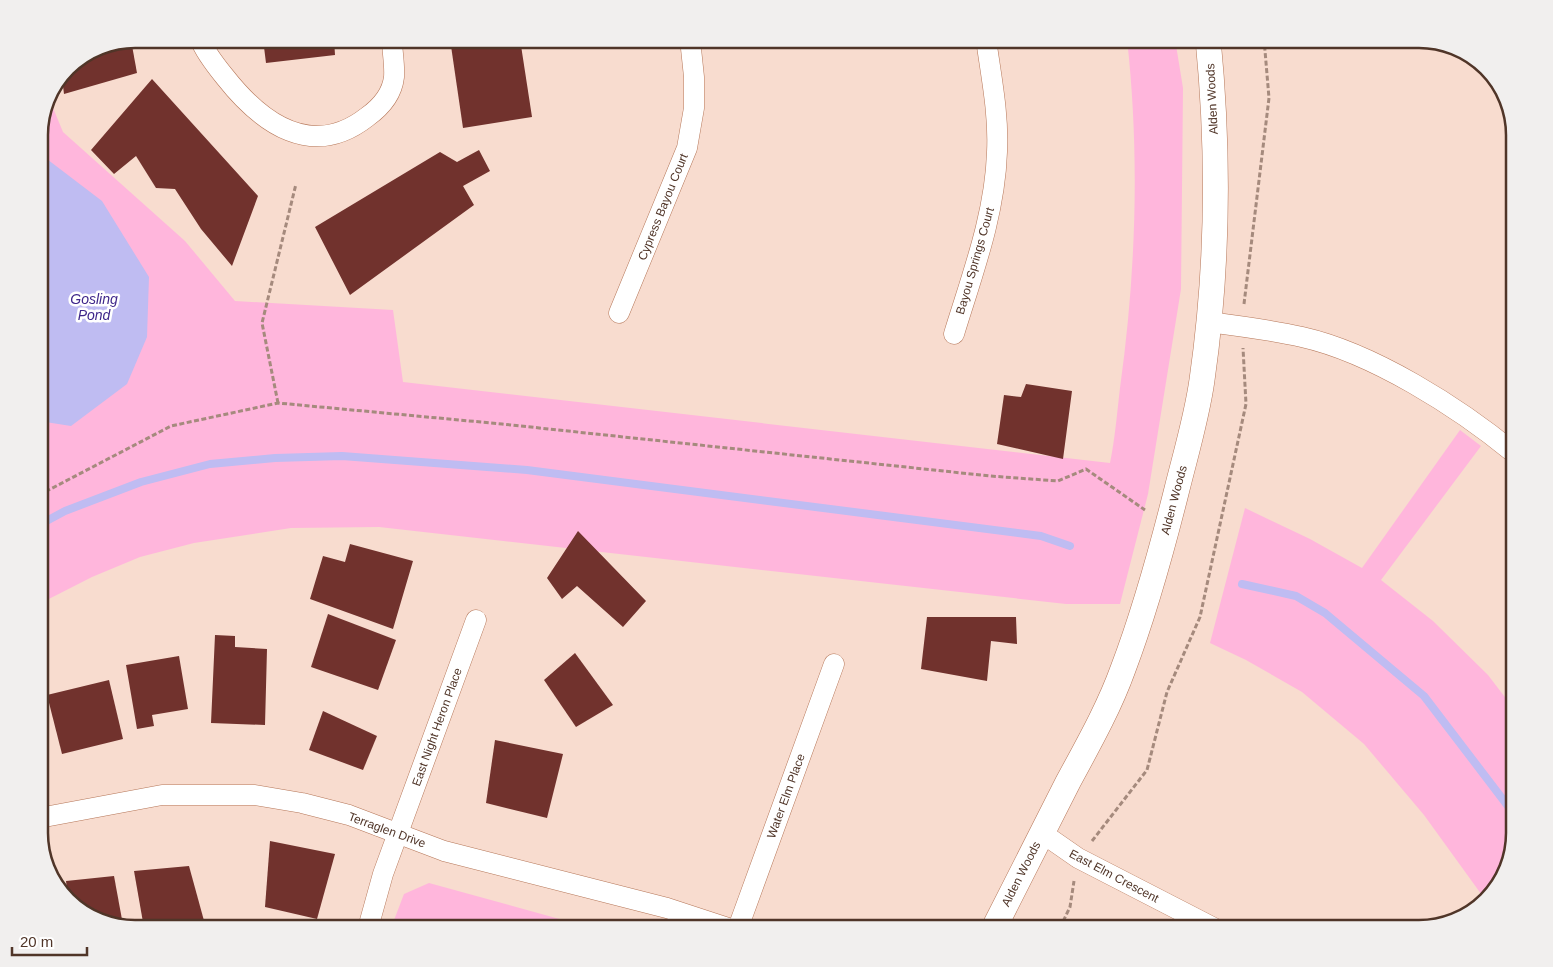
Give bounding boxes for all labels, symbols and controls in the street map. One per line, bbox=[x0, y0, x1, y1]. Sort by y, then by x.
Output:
street label: Alden Woods bbox=[1203, 63, 1221, 135]
street label: Cypress Bayou Court bbox=[635, 151, 691, 262]
street label: Bayou Springs Court bbox=[953, 205, 997, 316]
water label: Gosling Pond bbox=[70, 291, 118, 323]
street label: Alden Woods bbox=[1158, 464, 1190, 536]
street label: East Night Heron Place bbox=[409, 666, 465, 788]
street label: Water Elm Place bbox=[764, 752, 808, 840]
street label: Terraglen Drive bbox=[346, 810, 428, 851]
street label: Alden Woods bbox=[999, 839, 1043, 909]
street label: East Elm Crescent bbox=[1067, 846, 1162, 906]
scale bar bbox=[12, 924, 88, 956]
text: 20 m bbox=[20, 933, 53, 950]

